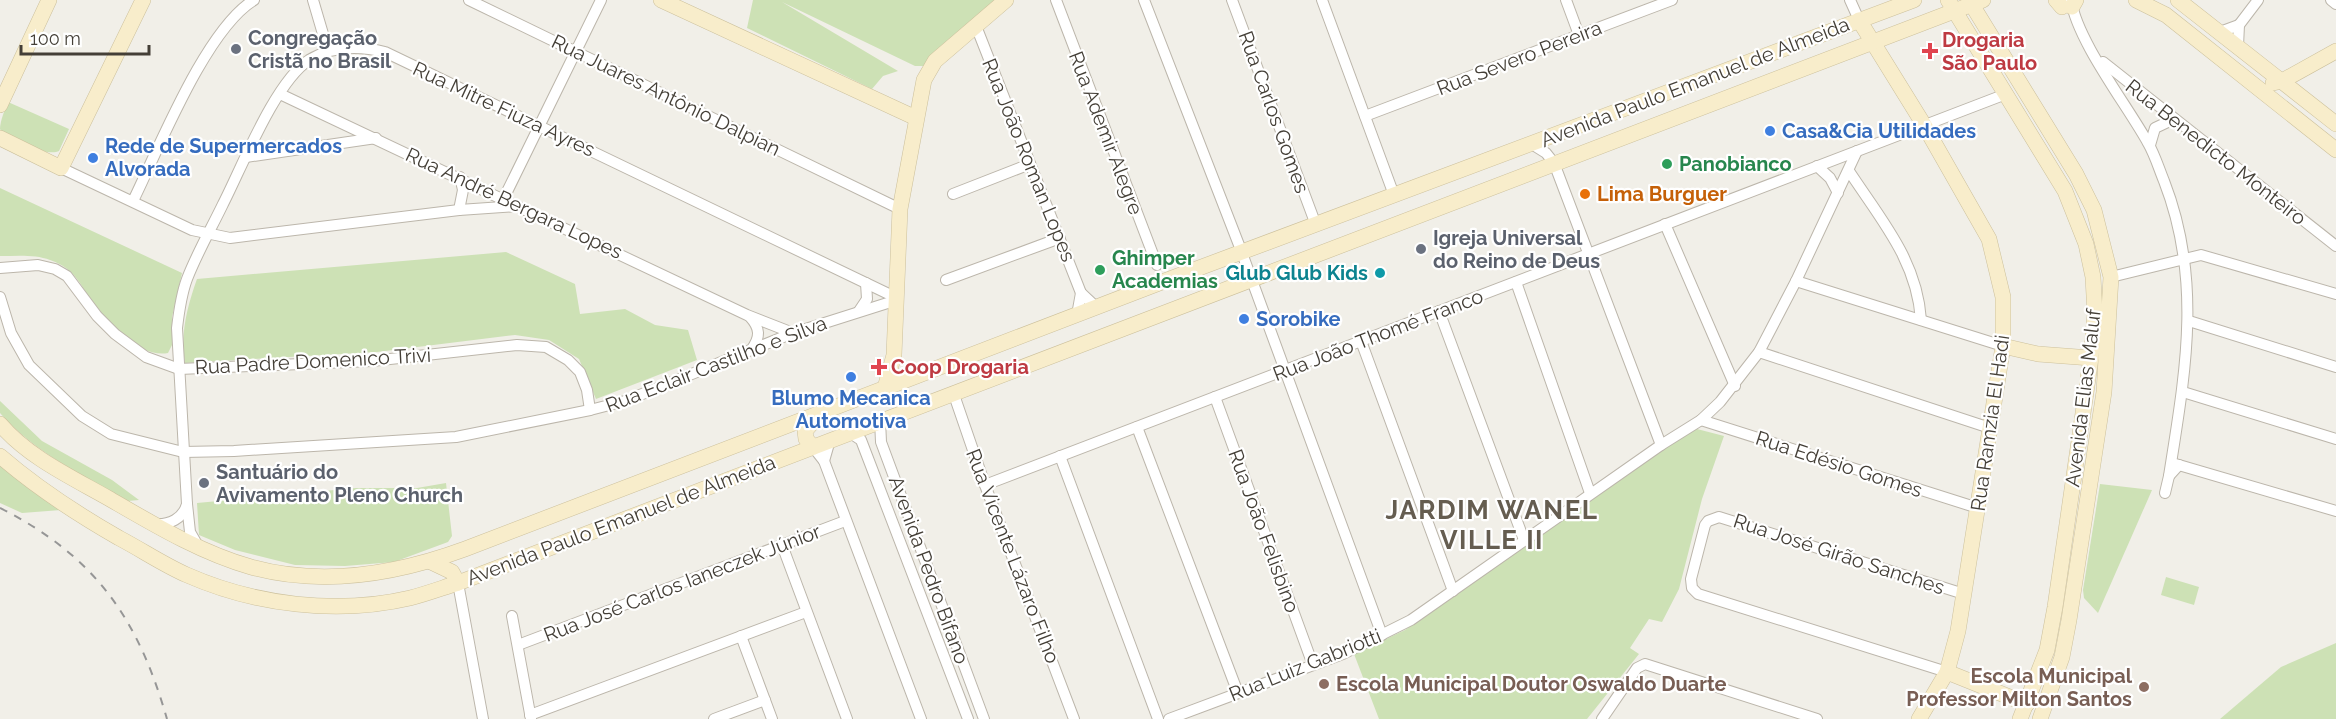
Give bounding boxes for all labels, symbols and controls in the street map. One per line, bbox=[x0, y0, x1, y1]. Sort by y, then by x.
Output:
street label: Avenida Paulo Emanuel de Almeida bbox=[1537, 12, 1853, 152]
street label: Rua Severo Pereira bbox=[1433, 15, 1605, 101]
scale bar bbox=[21, 18, 148, 56]
place label: Congregação Cristã no Brasil bbox=[248, 26, 392, 73]
text: 100 m bbox=[30, 28, 81, 49]
street label: Rua Carlos Gomes bbox=[1234, 28, 1314, 196]
place label: Drogaria São Paulo bbox=[1942, 28, 2037, 75]
street label: Rua Juares Antônio Dalpian bbox=[548, 29, 784, 161]
marker: Congregação Cristã no Brasil bbox=[229, 42, 243, 56]
marker: Drogaria São Paulo bbox=[1923, 44, 1937, 58]
street label: Rua Ademir Alegre bbox=[1064, 48, 1148, 218]
street label: Rua João Roman Lopes bbox=[977, 55, 1081, 265]
street label: Rua Mitre Fiuza Ayres bbox=[409, 56, 599, 162]
street label: Rua Benedicto Monteiro bbox=[2121, 74, 2311, 230]
place label: Casa&Cia Utilidades bbox=[1782, 119, 1976, 143]
marker: Casa&Cia Utilidades bbox=[1763, 124, 1777, 138]
place label: Rede de Supermercados Alvorada bbox=[105, 134, 342, 181]
street label: Rua André Bergara Lopes bbox=[402, 142, 626, 264]
marker: Rede de Supermercados Alvorada bbox=[86, 151, 100, 165]
place label: Panobianco bbox=[1679, 152, 1792, 176]
marker: Panobianco bbox=[1660, 157, 1674, 171]
place label: Lima Burguer bbox=[1597, 182, 1727, 206]
marker: Lima Burguer bbox=[1578, 187, 1592, 201]
place label: Igreja Universal do Reino de Deus bbox=[1433, 226, 1600, 273]
marker: Igreja Universal do Reino de Deus bbox=[1414, 242, 1428, 256]
place label: Ghimper Academias bbox=[1112, 246, 1218, 293]
place label: Glub Glub Kids bbox=[1225, 261, 1368, 285]
marker: Ghimper Academias bbox=[1093, 263, 1107, 277]
marker: Glub Glub Kids bbox=[1373, 266, 1387, 280]
street label: Rua João Thomé Franco bbox=[1270, 284, 1487, 386]
street label: Avenida Elias Maluf bbox=[2060, 306, 2106, 488]
place label: Sorobike bbox=[1256, 307, 1341, 331]
street label: Rua Eclair Castilho e Silva bbox=[602, 311, 830, 417]
marker: Sorobike bbox=[1237, 312, 1251, 326]
street label: Rua Ramzia El Hadi bbox=[1966, 333, 2014, 513]
street label: Rua Padre Domenico Trivi bbox=[194, 343, 432, 379]
place label: Coop Drogaria bbox=[891, 355, 1029, 379]
marker: Coop Drogaria bbox=[872, 360, 886, 374]
marker: Blumo Mecanica Automotiva bbox=[844, 370, 858, 384]
place label: Blumo Mecanica Automotiva bbox=[771, 386, 931, 433]
street label: Rua Edésio Gomes bbox=[1753, 426, 1925, 502]
street label: Rua Vicente Lázaro Filho bbox=[961, 445, 1065, 667]
street label: Rua João Felisbino bbox=[1223, 446, 1305, 616]
street label: Avenida Paulo Emanuel de Almeida bbox=[463, 450, 779, 590]
place label: Santuário do Avivamento Pleno Church bbox=[216, 460, 463, 507]
street label: Avenida Pedro Bifano bbox=[884, 473, 974, 667]
marker: Santuário do Avivamento Pleno Church bbox=[197, 476, 211, 490]
district label: JARDIM WANEL VILLE II bbox=[1386, 495, 1598, 555]
street label: Rua José Girão Sanches bbox=[1730, 509, 1948, 599]
street label: Rua José Carlos Ianeczek Júnior bbox=[540, 519, 824, 647]
street label: Rua Luiz Gabriotti bbox=[1225, 624, 1385, 706]
place label: Escola Municipal Professor Milton Santos bbox=[1906, 664, 2133, 711]
place label: Escola Municipal Doutor Oswaldo Duarte bbox=[1336, 672, 1727, 696]
marker: Escola Municipal Doutor Oswaldo Duarte bbox=[1317, 677, 1331, 691]
marker: Escola Municipal Professor Milton Santos bbox=[2137, 680, 2151, 694]

